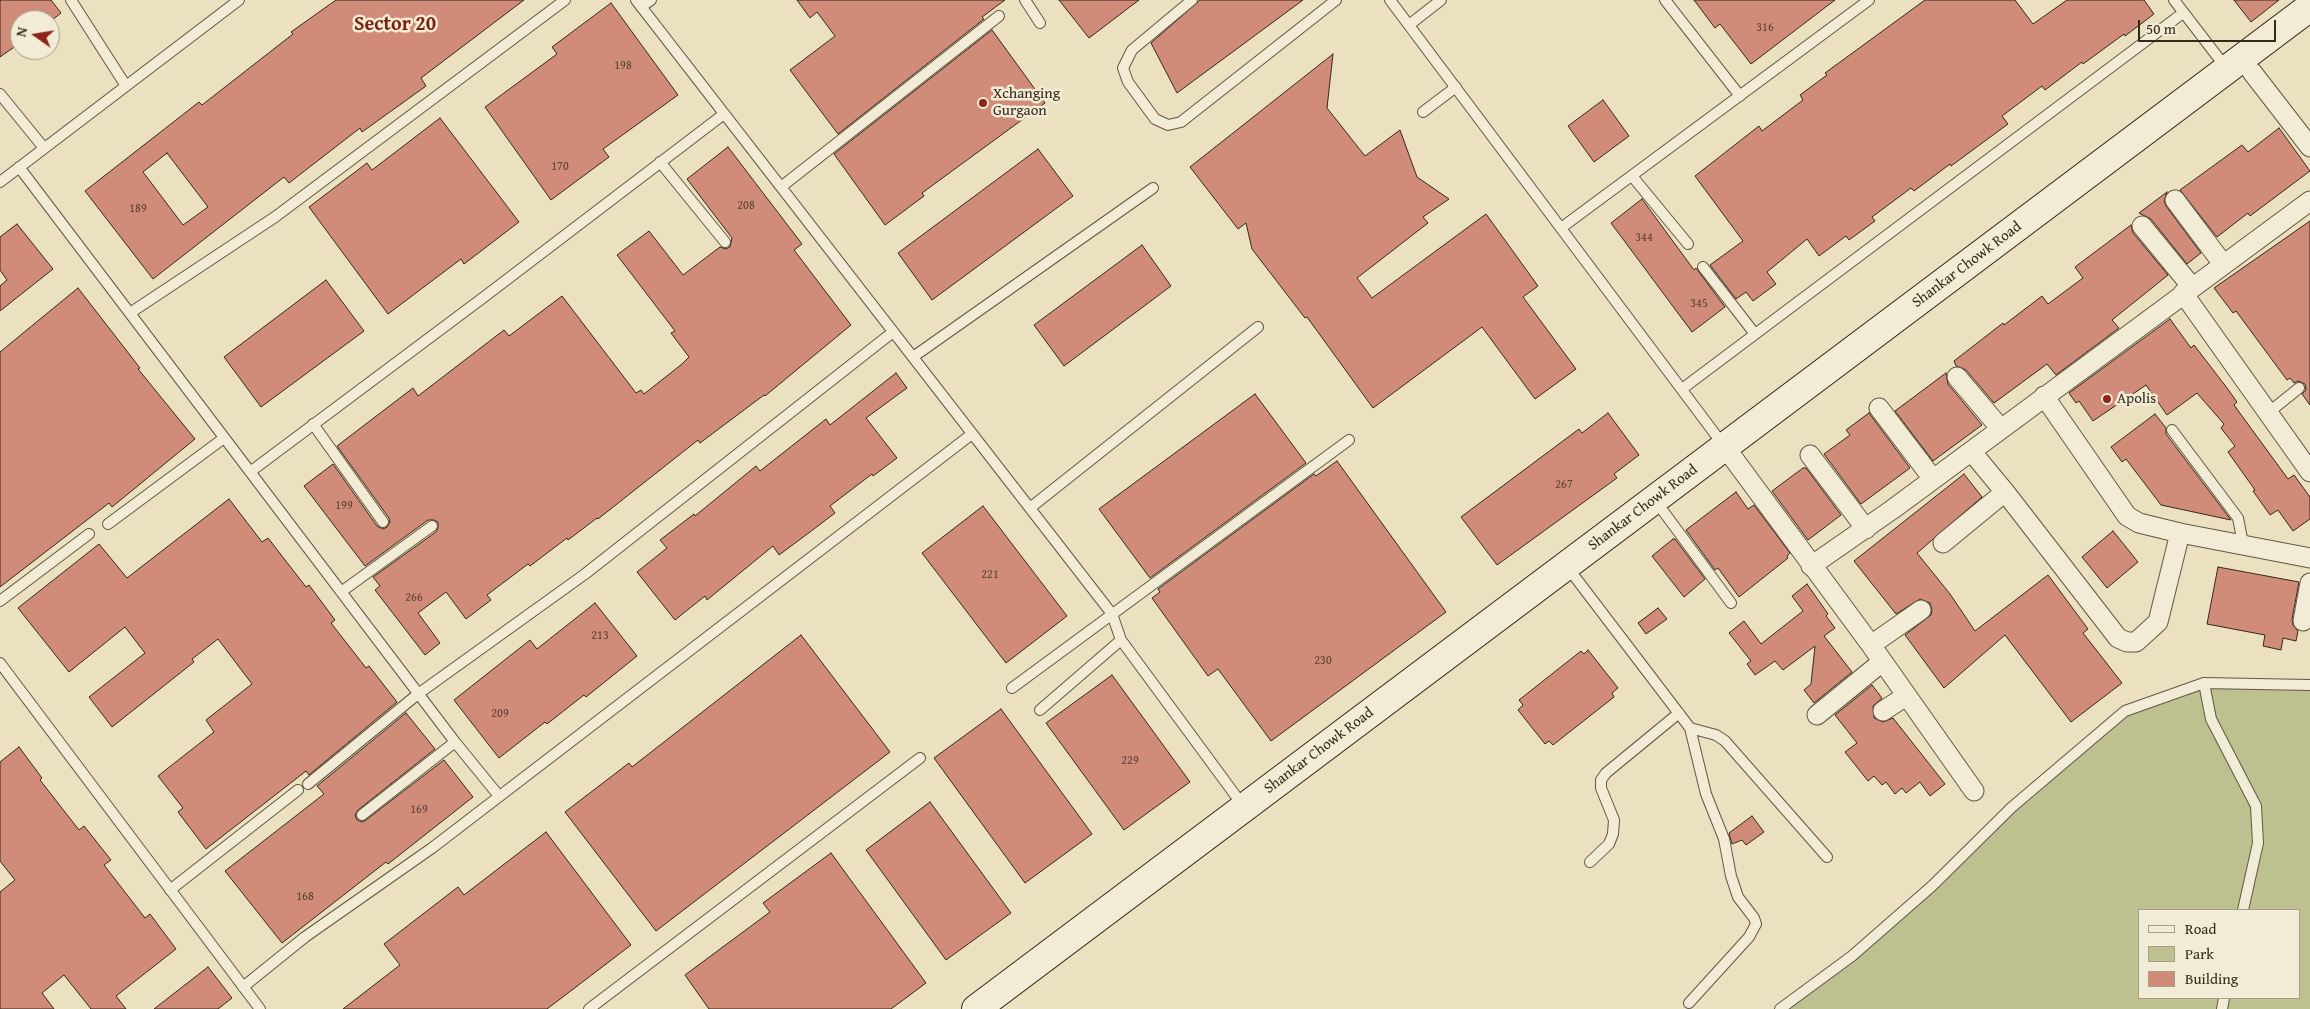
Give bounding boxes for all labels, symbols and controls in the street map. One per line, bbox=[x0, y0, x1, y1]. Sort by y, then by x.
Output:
north arrow bbox=[10, 10, 60, 60]
scale bar bbox=[2140, 10, 2278, 42]
district label: Sector 20 bbox=[354, 13, 436, 37]
text: 50 m bbox=[2146, 18, 2176, 39]
house number: 316 bbox=[1756, 21, 1774, 35]
text: N bbox=[11, 25, 32, 39]
house number: 198 bbox=[614, 59, 632, 73]
place label: Xchanging Gurgaon bbox=[993, 85, 1060, 120]
marker: Xchanging Gurgaon bbox=[977, 97, 989, 109]
house number: 170 bbox=[551, 160, 569, 174]
house number: 208 bbox=[737, 199, 755, 213]
house number: 189 bbox=[129, 202, 147, 216]
street label: Shankar Chowk Road bbox=[1909, 218, 2025, 312]
house number: 344 bbox=[1635, 231, 1653, 245]
house number: 345 bbox=[1690, 297, 1708, 311]
place label: Apolis bbox=[2117, 390, 2156, 408]
marker: Apolis bbox=[2101, 393, 2113, 405]
street label: Shankar Chowk Road bbox=[1585, 461, 1701, 555]
house number: 267 bbox=[1555, 478, 1573, 492]
house number: 199 bbox=[335, 499, 353, 513]
house number: 221 bbox=[981, 568, 999, 582]
house number: 266 bbox=[405, 591, 423, 605]
house number: 213 bbox=[591, 629, 609, 643]
house number: 230 bbox=[1314, 654, 1332, 668]
street label: Shankar Chowk Road bbox=[1261, 704, 1377, 798]
house number: 209 bbox=[491, 707, 509, 721]
house number: 229 bbox=[1121, 754, 1139, 768]
house number: 169 bbox=[410, 803, 428, 817]
house number: 168 bbox=[296, 890, 314, 904]
legend bbox=[2138, 909, 2300, 999]
text: Road bbox=[2185, 918, 2216, 939]
text: Park bbox=[2185, 943, 2214, 964]
text: Building bbox=[2185, 968, 2238, 989]

